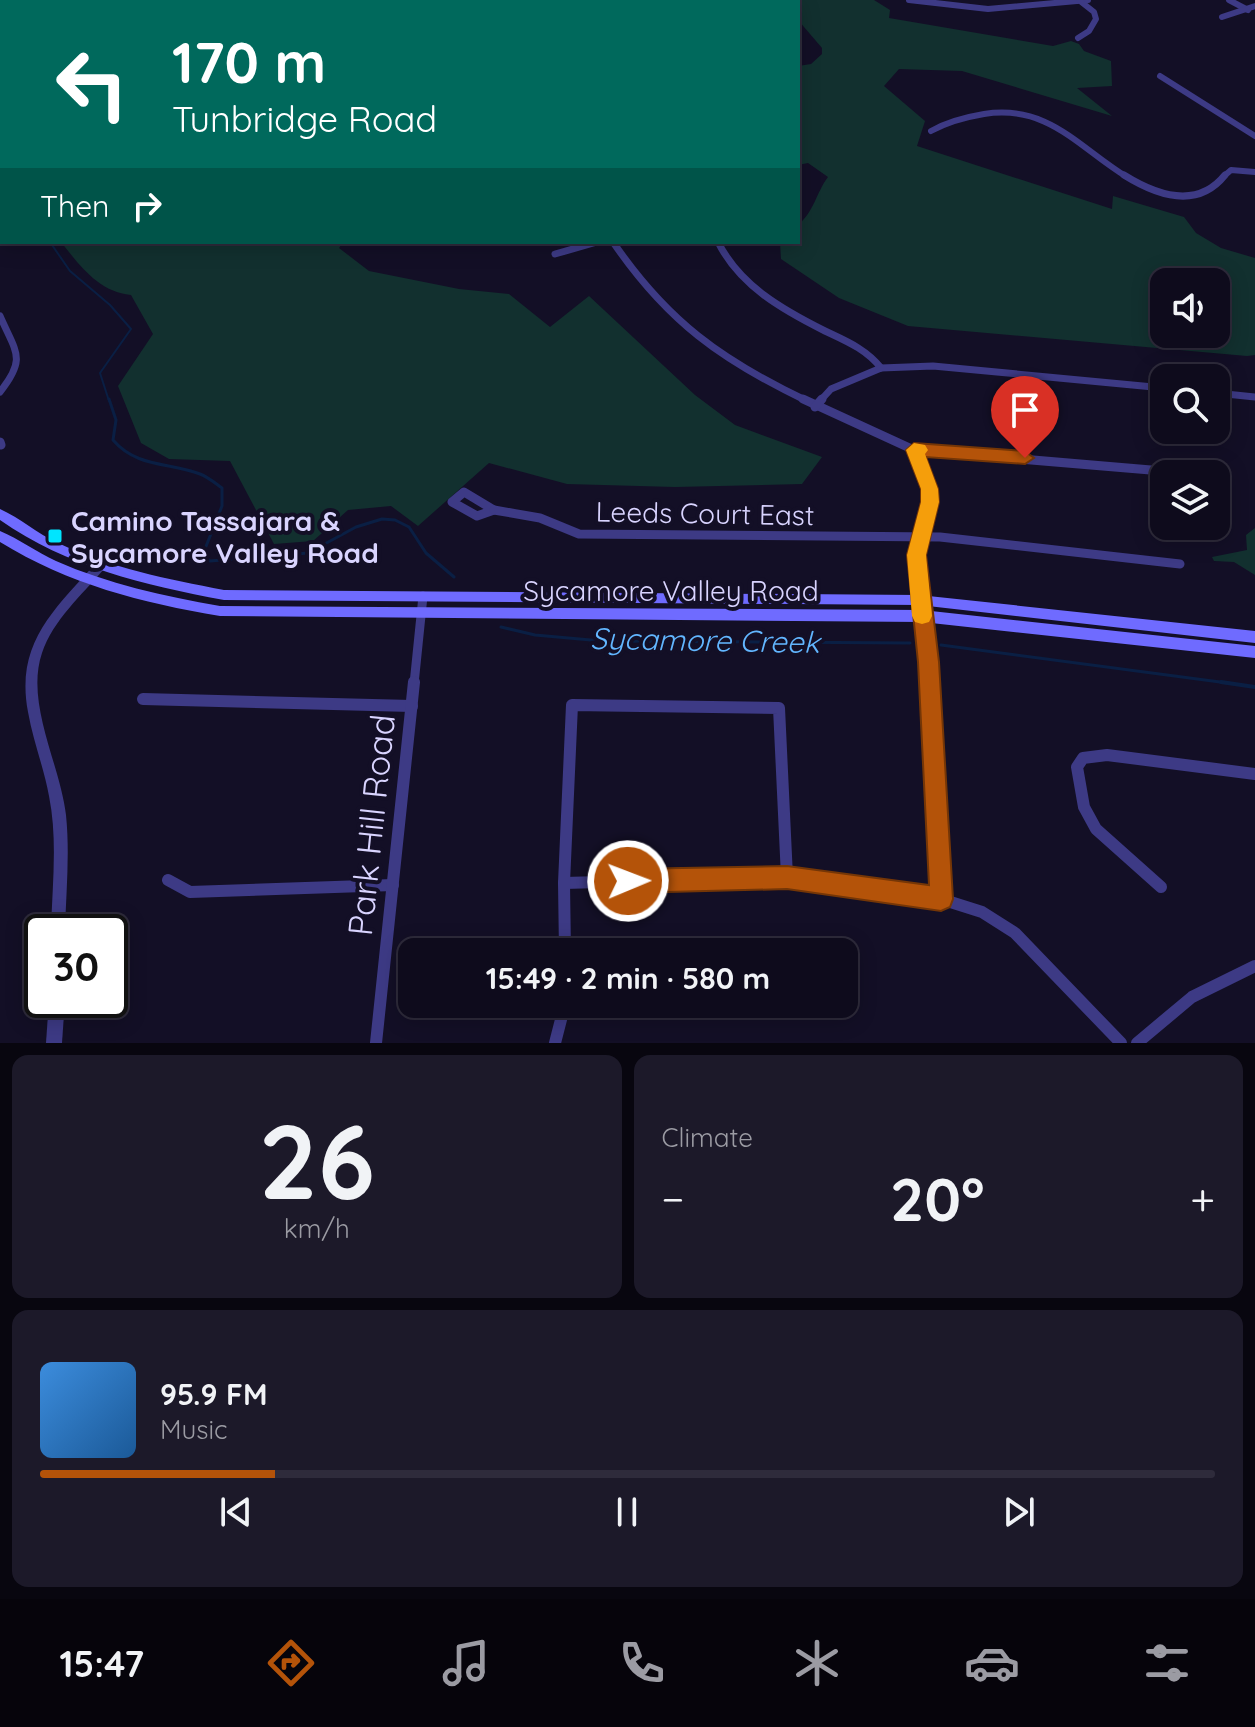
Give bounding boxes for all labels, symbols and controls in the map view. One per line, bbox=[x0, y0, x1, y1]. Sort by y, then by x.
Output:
text: 170 m bbox=[172, 27, 326, 97]
icon: left bbox=[40, 32, 144, 136]
text: Tunbridge Road bbox=[172, 96, 437, 141]
icon: right bbox=[125, 184, 169, 228]
text: Then bbox=[40, 187, 109, 225]
map controls bbox=[1150, 268, 1230, 540]
button: sound bbox=[1150, 268, 1230, 348]
button: search bbox=[1150, 364, 1230, 444]
pin bbox=[991, 376, 1059, 458]
icon: arrive bbox=[1003, 388, 1047, 432]
button: layers bbox=[1150, 460, 1230, 540]
street label: Leeds Court East bbox=[595, 494, 815, 532]
place label: Camino Tassajara & Sycamore Valley Road bbox=[71, 503, 379, 570]
marker: Camino Tassajara & Sycamore Valley Road bbox=[46, 527, 64, 545]
street label: Sycamore Valley Road bbox=[523, 573, 819, 608]
water label: Sycamore Creek bbox=[590, 619, 823, 661]
street label: Park Hill Road bbox=[338, 712, 404, 938]
position arrow bbox=[586, 839, 670, 923]
speed limit sign: 30 bbox=[24, 914, 128, 1018]
text: 15:49 · 2 min · 580 m bbox=[486, 959, 770, 997]
text: 26 bbox=[258, 1095, 375, 1225]
text: Climate bbox=[662, 1121, 753, 1154]
text: 20° bbox=[890, 1161, 985, 1236]
text: − bbox=[662, 1171, 684, 1226]
text: + bbox=[1190, 1171, 1215, 1226]
text: km/h bbox=[284, 1212, 350, 1245]
text: 95.9 FM bbox=[160, 1375, 267, 1413]
text: Music bbox=[160, 1413, 228, 1446]
icon: previous bbox=[214, 1490, 258, 1534]
icon: pause bbox=[605, 1490, 649, 1534]
icon: next bbox=[997, 1490, 1041, 1534]
icon: directions bbox=[263, 1635, 319, 1691]
icon: music bbox=[438, 1635, 494, 1691]
icon: phone bbox=[614, 1635, 670, 1691]
icon: climate bbox=[789, 1635, 845, 1691]
icon: car bbox=[964, 1635, 1020, 1691]
icon: filters bbox=[1139, 1635, 1195, 1691]
text: 15:47 bbox=[60, 1641, 144, 1686]

